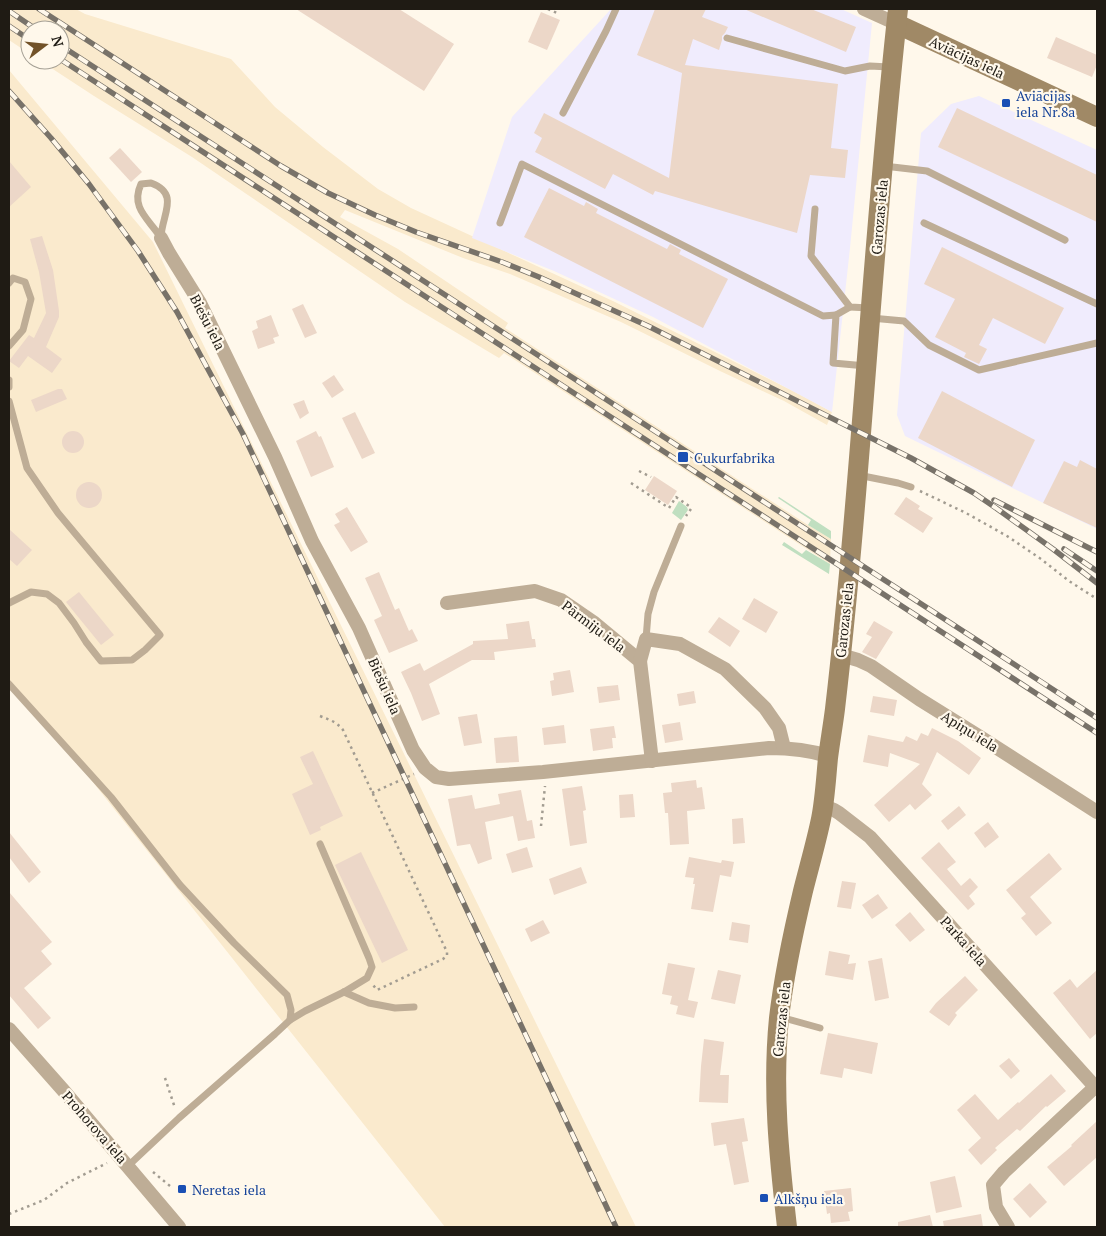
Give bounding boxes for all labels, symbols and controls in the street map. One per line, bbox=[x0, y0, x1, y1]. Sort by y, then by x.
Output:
north arrow bbox=[20, 20, 70, 70]
street label: Aviācijas iela bbox=[926, 31, 1008, 83]
text: N bbox=[47, 34, 69, 49]
place label: Aviācijas iela Nr.8a bbox=[1016, 86, 1075, 121]
marker: Aviācijas iela Nr.8a bbox=[1000, 97, 1012, 109]
street label: Garozas iela bbox=[866, 179, 892, 255]
street label: Biešu iela bbox=[186, 291, 230, 353]
place label: Cukurfabrika bbox=[694, 448, 775, 467]
marker: Cukurfabrika bbox=[676, 450, 690, 464]
street label: Garozas iela bbox=[831, 581, 857, 659]
street label: Pārmiju iela bbox=[558, 596, 630, 656]
street label: Biešu iela bbox=[364, 655, 406, 717]
street label: Apiņu iela bbox=[938, 706, 1002, 756]
street label: Parka iela bbox=[937, 912, 991, 970]
street label: Garozas iela bbox=[768, 980, 794, 1058]
street label: Prohorova iela bbox=[58, 1087, 132, 1167]
place label: Neretas iela bbox=[192, 1180, 266, 1199]
marker: Neretas iela bbox=[176, 1183, 188, 1195]
place label: Alkšņu iela bbox=[774, 1189, 843, 1208]
marker: Alkšņu iela bbox=[758, 1192, 770, 1204]

